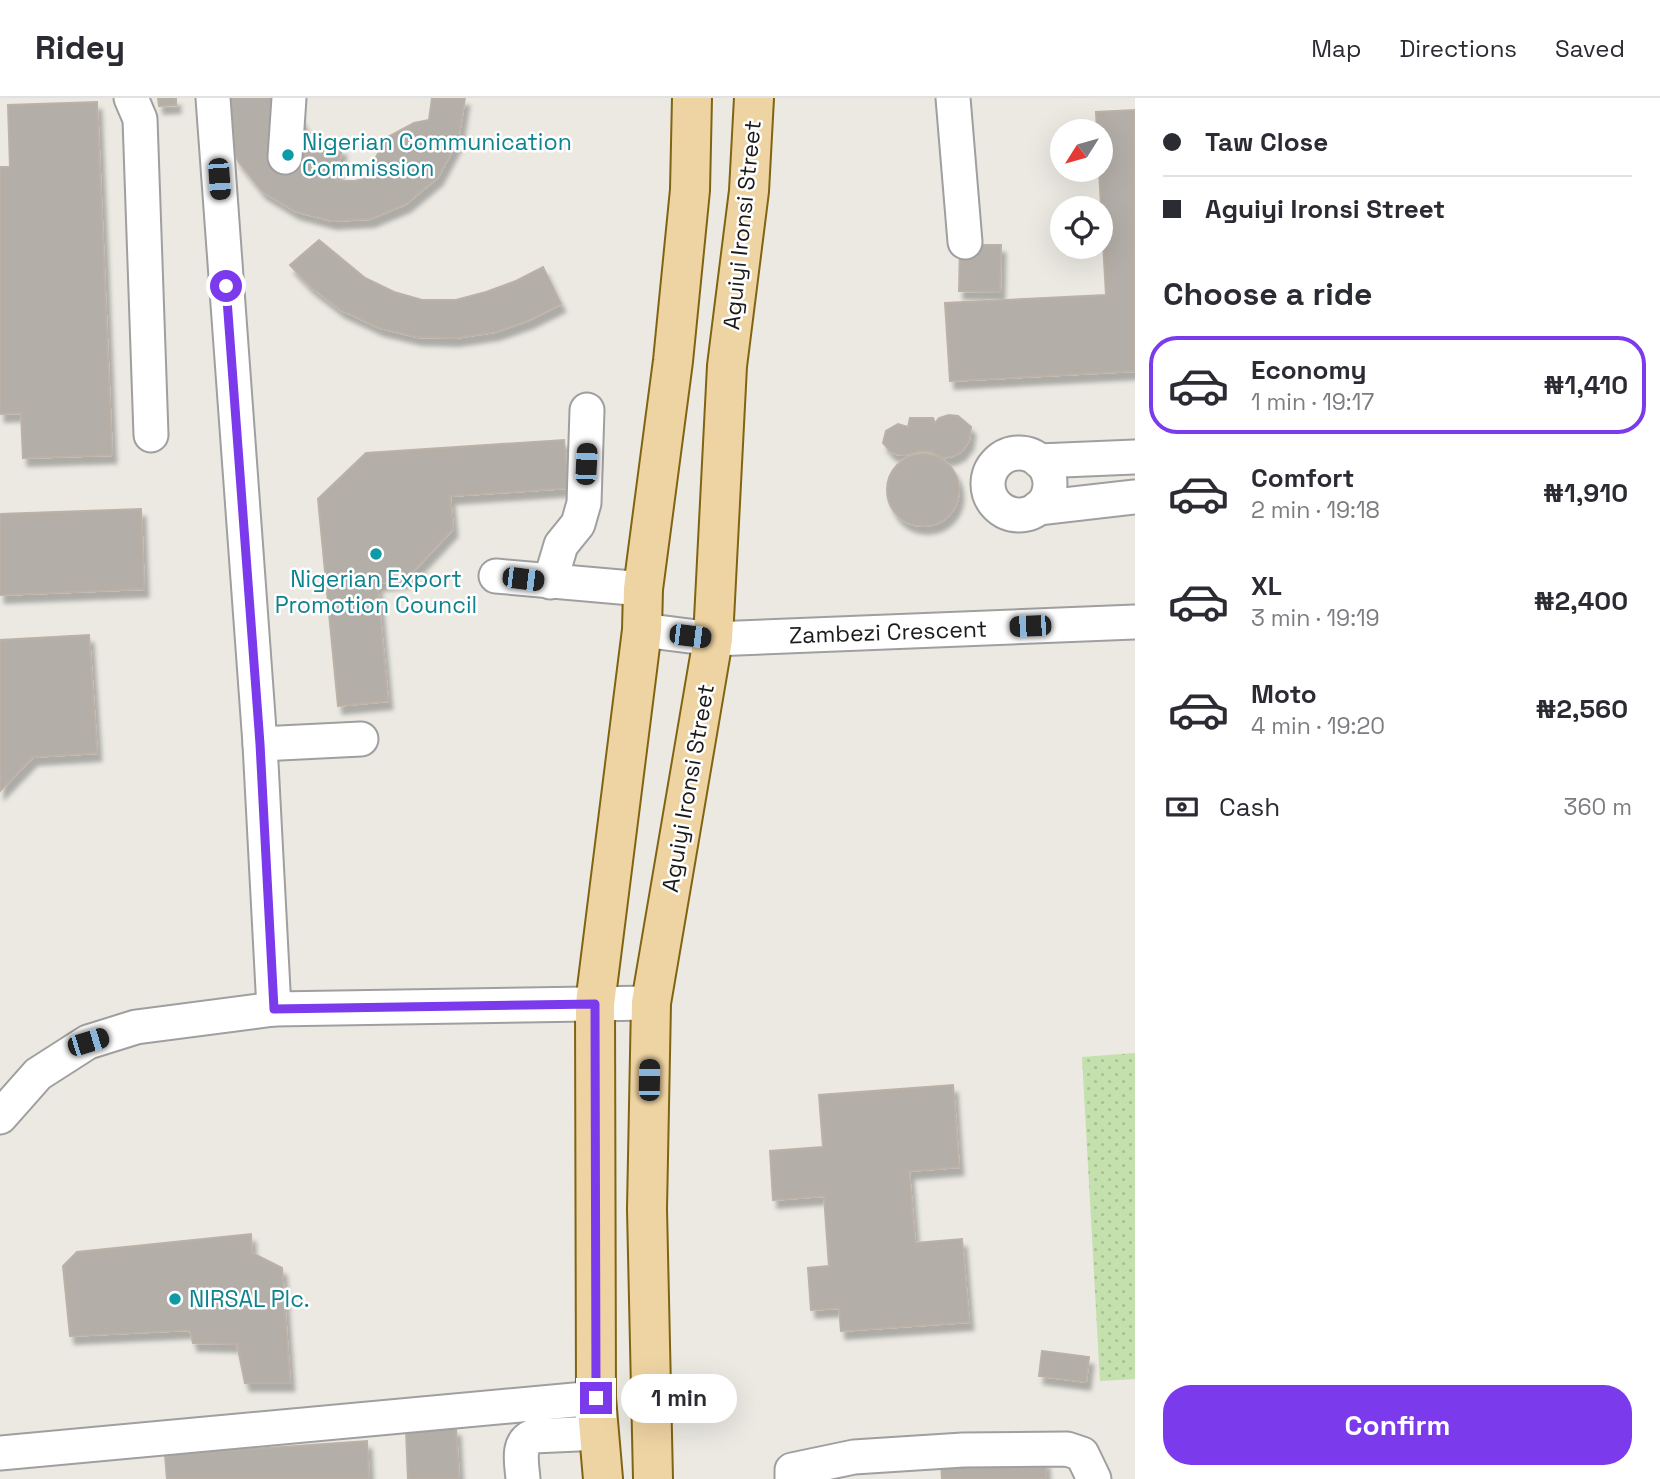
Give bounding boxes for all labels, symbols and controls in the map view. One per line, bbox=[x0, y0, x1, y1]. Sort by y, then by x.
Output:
text: Ridey bbox=[35, 27, 125, 69]
text: Map bbox=[1311, 33, 1361, 64]
text: Directions bbox=[1399, 33, 1517, 64]
text: Saved bbox=[1555, 33, 1625, 64]
street label: Aguiyi Ironsi Street bbox=[716, 119, 768, 331]
north arrow bbox=[1050, 119, 1113, 182]
map controls bbox=[1050, 119, 1113, 259]
text: Taw Close bbox=[1205, 125, 1328, 159]
place label: Nigerian Communication Commission bbox=[302, 127, 572, 183]
marker: Nigerian Communication Commission bbox=[280, 147, 296, 163]
car bbox=[208, 157, 231, 201]
text: Aguiyi Ironsi Street bbox=[1205, 192, 1445, 226]
button: locate bbox=[1050, 196, 1113, 259]
route start bbox=[210, 270, 242, 302]
text: Choose a ride bbox=[1163, 274, 1373, 314]
text: Economy bbox=[1251, 353, 1367, 387]
icon: car bbox=[1167, 354, 1230, 417]
text: ₦1,410 bbox=[1543, 368, 1628, 402]
text: 1 min · 19:17 bbox=[1251, 387, 1374, 417]
car bbox=[575, 442, 598, 486]
text: Comfort bbox=[1251, 461, 1354, 495]
icon: car bbox=[1167, 462, 1230, 525]
text: ₦1,910 bbox=[1543, 476, 1628, 510]
text: 2 min · 19:18 bbox=[1251, 495, 1380, 525]
marker: Nigerian Export Promotion Council bbox=[368, 546, 384, 562]
place label: Nigerian Export Promotion Council bbox=[275, 564, 477, 620]
car bbox=[501, 566, 546, 592]
text: XL bbox=[1251, 569, 1282, 603]
icon: car bbox=[1167, 570, 1230, 633]
text: ₦2,400 bbox=[1534, 584, 1628, 618]
text: 3 min · 19:19 bbox=[1251, 603, 1380, 633]
street label: Zambezi Crescent bbox=[788, 614, 988, 650]
car bbox=[1009, 615, 1052, 637]
car bbox=[668, 623, 713, 649]
text: Moto bbox=[1251, 677, 1317, 711]
icon: car bbox=[1167, 678, 1230, 741]
street label: Aguiyi Ironsi Street bbox=[655, 682, 721, 894]
text: ₦2,560 bbox=[1535, 692, 1628, 726]
text: 4 min · 19:20 bbox=[1251, 711, 1385, 741]
icon: cash bbox=[1163, 788, 1201, 826]
text: Cash bbox=[1219, 790, 1280, 824]
text: 360 m bbox=[1564, 792, 1632, 822]
car bbox=[65, 1026, 112, 1058]
car bbox=[639, 1059, 660, 1101]
place label: NIRSAL Plc. bbox=[189, 1284, 310, 1314]
marker: NIRSAL Plc. bbox=[167, 1291, 183, 1307]
callout: 1 min bbox=[620, 1374, 736, 1422]
route end bbox=[580, 1382, 612, 1414]
text: 1 min bbox=[651, 1383, 707, 1413]
button: Confirm bbox=[1163, 1385, 1632, 1465]

